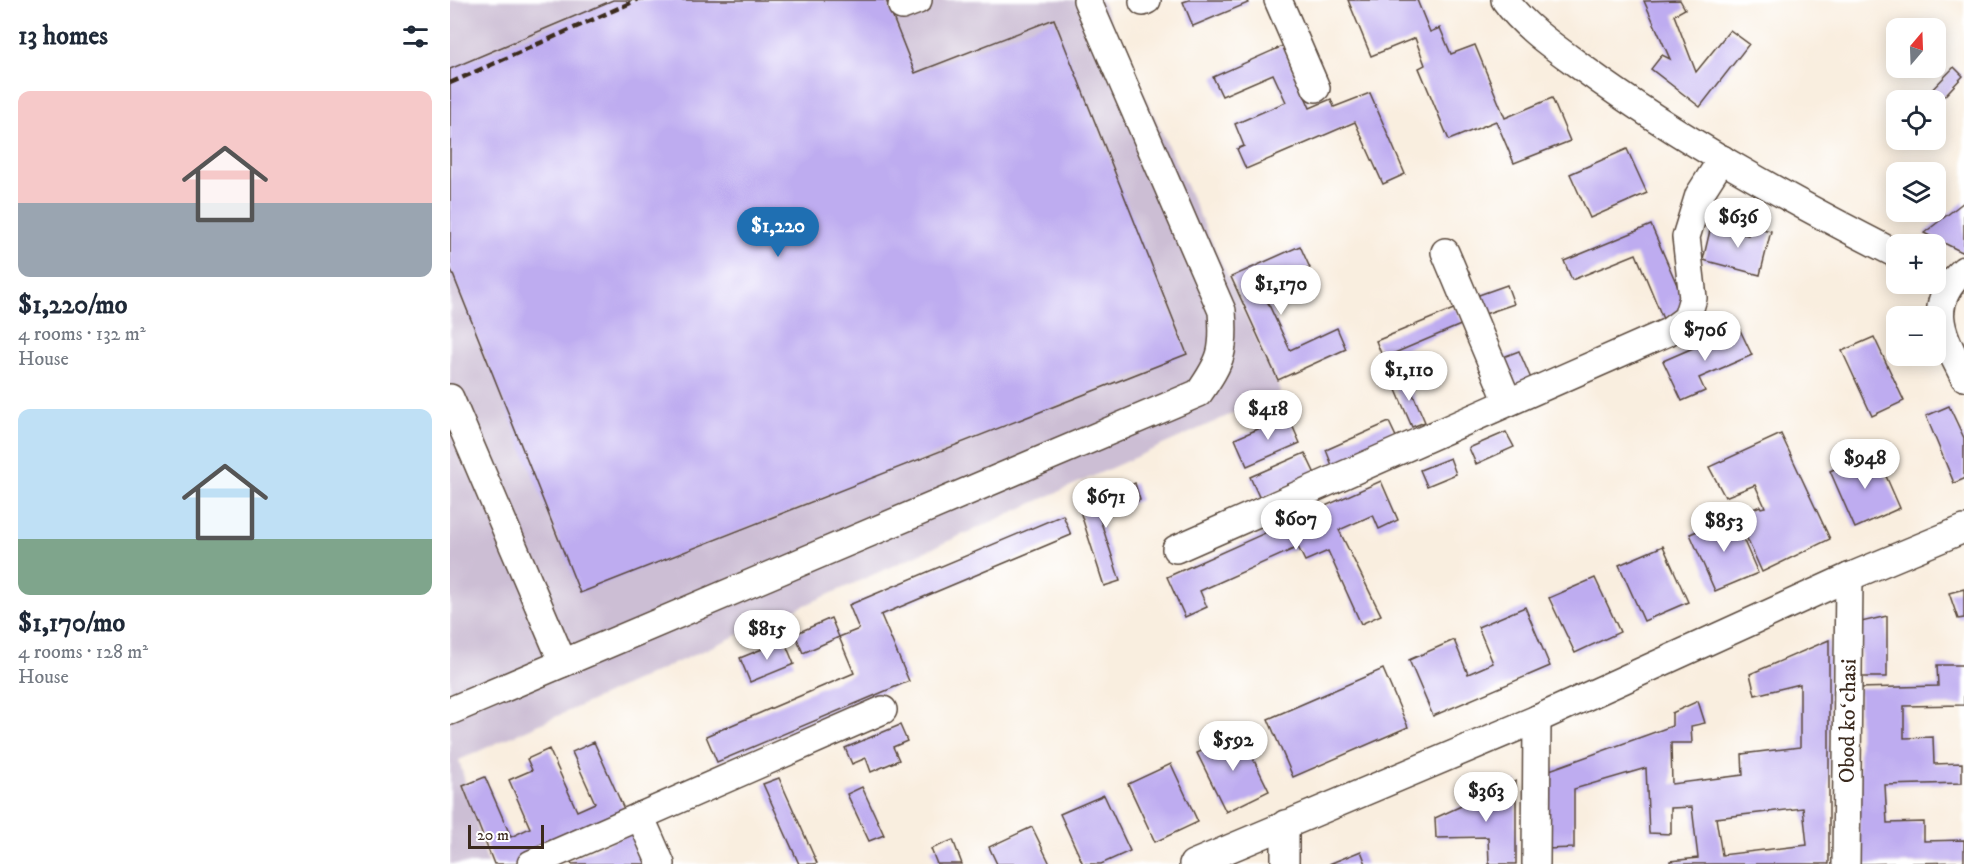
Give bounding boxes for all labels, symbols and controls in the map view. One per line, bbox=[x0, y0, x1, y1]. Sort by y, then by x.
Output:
north arrow bbox=[1886, 18, 1946, 78]
map controls bbox=[1886, 18, 1946, 366]
text: 13 homes bbox=[18, 20, 108, 53]
icon: filters bbox=[399, 20, 432, 53]
button: locate bbox=[1886, 90, 1946, 150]
icon: home bbox=[171, 130, 279, 238]
button: layers bbox=[1886, 162, 1946, 222]
pin: $636 bbox=[1702, 198, 1774, 249]
text: $636 bbox=[1718, 205, 1758, 230]
pin: $1,220 bbox=[729, 207, 827, 258]
text: $1,220 bbox=[751, 214, 805, 239]
button: + bbox=[1886, 234, 1946, 294]
pin: $1,170 bbox=[1232, 265, 1330, 316]
text: $1,170 bbox=[1255, 272, 1307, 297]
text: $1,220/mo bbox=[18, 289, 127, 322]
button: − bbox=[1886, 306, 1946, 366]
pin: $706 bbox=[1669, 311, 1741, 362]
text: $706 bbox=[1684, 318, 1726, 343]
text: 4 rooms · 132 m² bbox=[18, 322, 146, 347]
text: House bbox=[18, 347, 69, 372]
pin: $1,110 bbox=[1360, 351, 1458, 402]
text: $1,110 bbox=[1384, 358, 1434, 383]
pin: $418 bbox=[1232, 390, 1304, 441]
text: $418 bbox=[1248, 397, 1288, 422]
pin: $948 bbox=[1829, 439, 1901, 490]
text: $948 bbox=[1844, 446, 1886, 471]
icon: home bbox=[171, 448, 279, 556]
pin: $671 bbox=[1070, 478, 1142, 529]
text: $671 bbox=[1086, 485, 1126, 510]
pin: $607 bbox=[1260, 500, 1332, 551]
pin: $853 bbox=[1688, 502, 1760, 553]
text: $607 bbox=[1275, 507, 1317, 532]
text: $853 bbox=[1705, 509, 1743, 534]
text: $1,170/mo bbox=[18, 607, 125, 640]
pin: $815 bbox=[731, 610, 803, 661]
text: $815 bbox=[748, 617, 786, 642]
text: 4 rooms · 128 m² bbox=[18, 640, 148, 665]
street label: Obod koʻchasi bbox=[1833, 659, 1863, 783]
text: House bbox=[18, 665, 69, 690]
pin: $592 bbox=[1197, 721, 1269, 772]
text: $592 bbox=[1213, 728, 1253, 753]
pin: $363 bbox=[1450, 772, 1522, 823]
text: $363 bbox=[1468, 779, 1504, 804]
scale bar bbox=[468, 822, 544, 850]
text: 20 m bbox=[477, 825, 509, 845]

